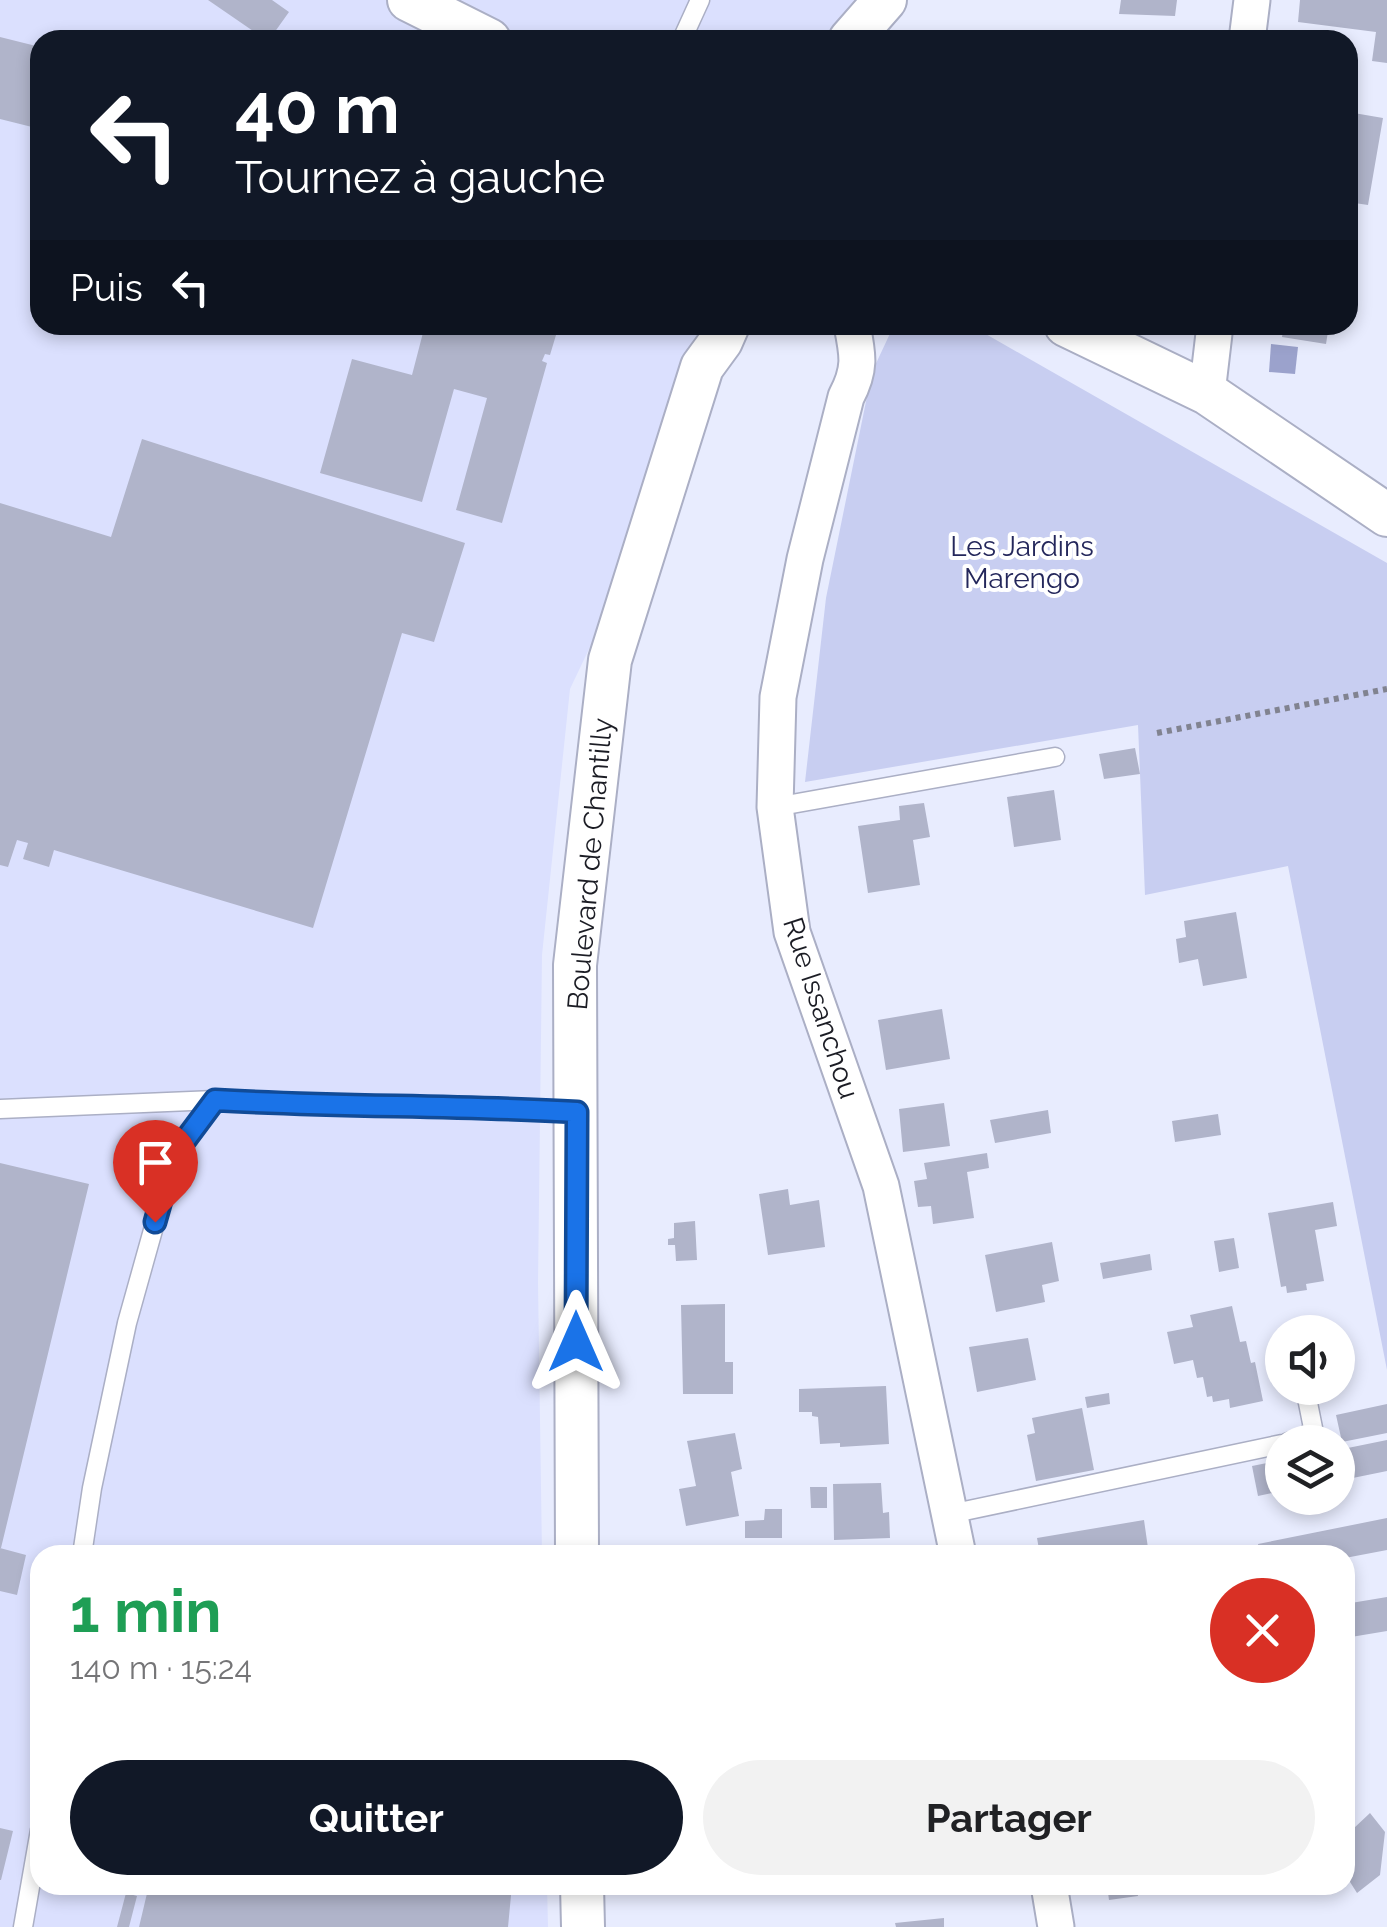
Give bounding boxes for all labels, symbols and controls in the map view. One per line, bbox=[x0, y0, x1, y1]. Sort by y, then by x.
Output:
text: 40 m bbox=[235, 67, 400, 149]
icon: left bbox=[70, 70, 200, 200]
text: Tournez à gauche bbox=[235, 151, 605, 204]
icon: left bbox=[163, 260, 218, 315]
text: Puis bbox=[70, 265, 143, 310]
park label: Les Jardins Marengo bbox=[950, 530, 1094, 595]
street label: Boulevard de Chantilly bbox=[561, 717, 619, 1011]
street label: Rue Issanchou bbox=[776, 913, 866, 1103]
pin bbox=[113, 1120, 198, 1223]
icon: arrive bbox=[128, 1135, 183, 1190]
position arrow bbox=[524, 1290, 628, 1394]
map controls bbox=[1265, 1315, 1355, 1515]
button: sound bbox=[1265, 1315, 1355, 1405]
button: layers bbox=[1265, 1425, 1355, 1515]
text: 1 min bbox=[70, 1576, 221, 1646]
button: close bbox=[1210, 1578, 1315, 1683]
text: 140 m · 15:24 bbox=[70, 1649, 252, 1686]
button: Quitter bbox=[70, 1760, 683, 1875]
button: Partager bbox=[703, 1760, 1315, 1875]

